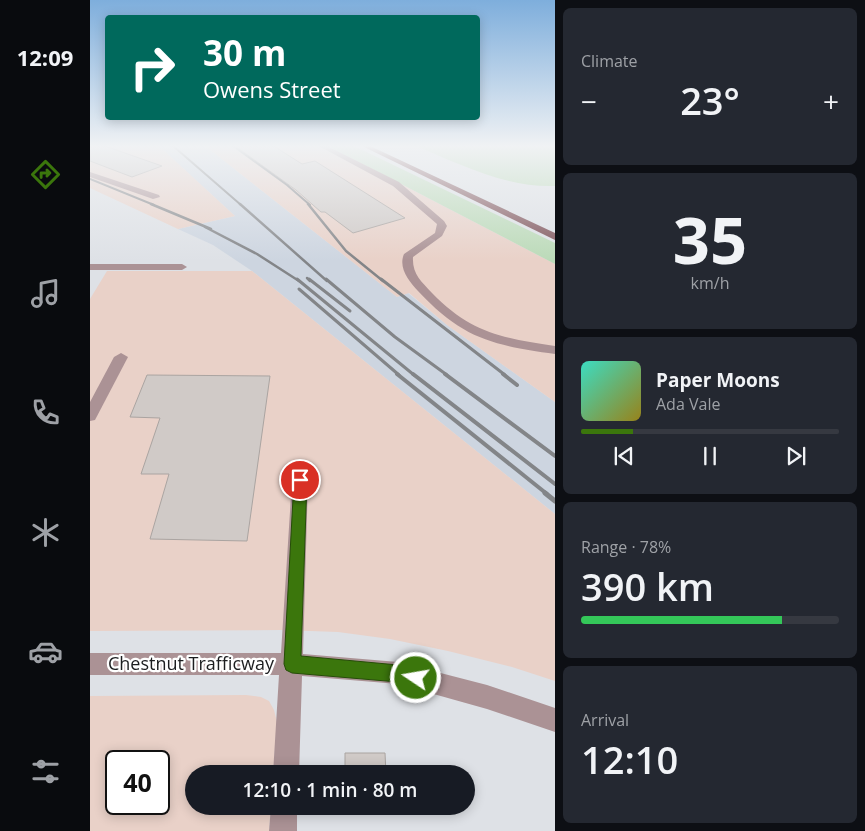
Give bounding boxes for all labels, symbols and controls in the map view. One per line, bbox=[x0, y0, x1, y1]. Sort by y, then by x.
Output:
text: 30 m bbox=[203, 29, 286, 76]
icon: right bbox=[120, 35, 185, 100]
text: 12:09 bbox=[17, 42, 73, 72]
text: Climate bbox=[581, 50, 638, 72]
text: Owens Street bbox=[203, 74, 341, 104]
text: 23° bbox=[680, 74, 740, 126]
text: − bbox=[581, 82, 597, 120]
text: + bbox=[823, 82, 839, 120]
icon: directions bbox=[28, 157, 63, 192]
text: 35 bbox=[673, 195, 747, 283]
text: km/h bbox=[691, 272, 729, 294]
icon: music bbox=[28, 276, 63, 311]
text: Paper Moons bbox=[656, 367, 780, 393]
text: Ada Vale bbox=[656, 393, 720, 415]
icon: phone bbox=[28, 395, 63, 430]
icon: previous bbox=[610, 442, 638, 470]
icon: pause bbox=[696, 442, 724, 470]
icon: next bbox=[782, 442, 810, 470]
pin bbox=[279, 459, 321, 501]
icon: arrive bbox=[286, 466, 314, 494]
icon: climate bbox=[28, 515, 63, 550]
text: Range · 78% bbox=[581, 536, 671, 558]
text: 390 km bbox=[581, 560, 714, 612]
icon: car bbox=[28, 634, 63, 669]
street label: Chestnut Trafficway bbox=[108, 651, 275, 675]
position arrow bbox=[389, 651, 441, 703]
text: Arrival bbox=[581, 709, 629, 731]
text: 12:10 bbox=[581, 733, 678, 785]
speed limit sign: 40 bbox=[105, 750, 170, 815]
icon: filters bbox=[28, 754, 63, 789]
text: 12:10 · 1 min · 80 m bbox=[243, 777, 417, 803]

